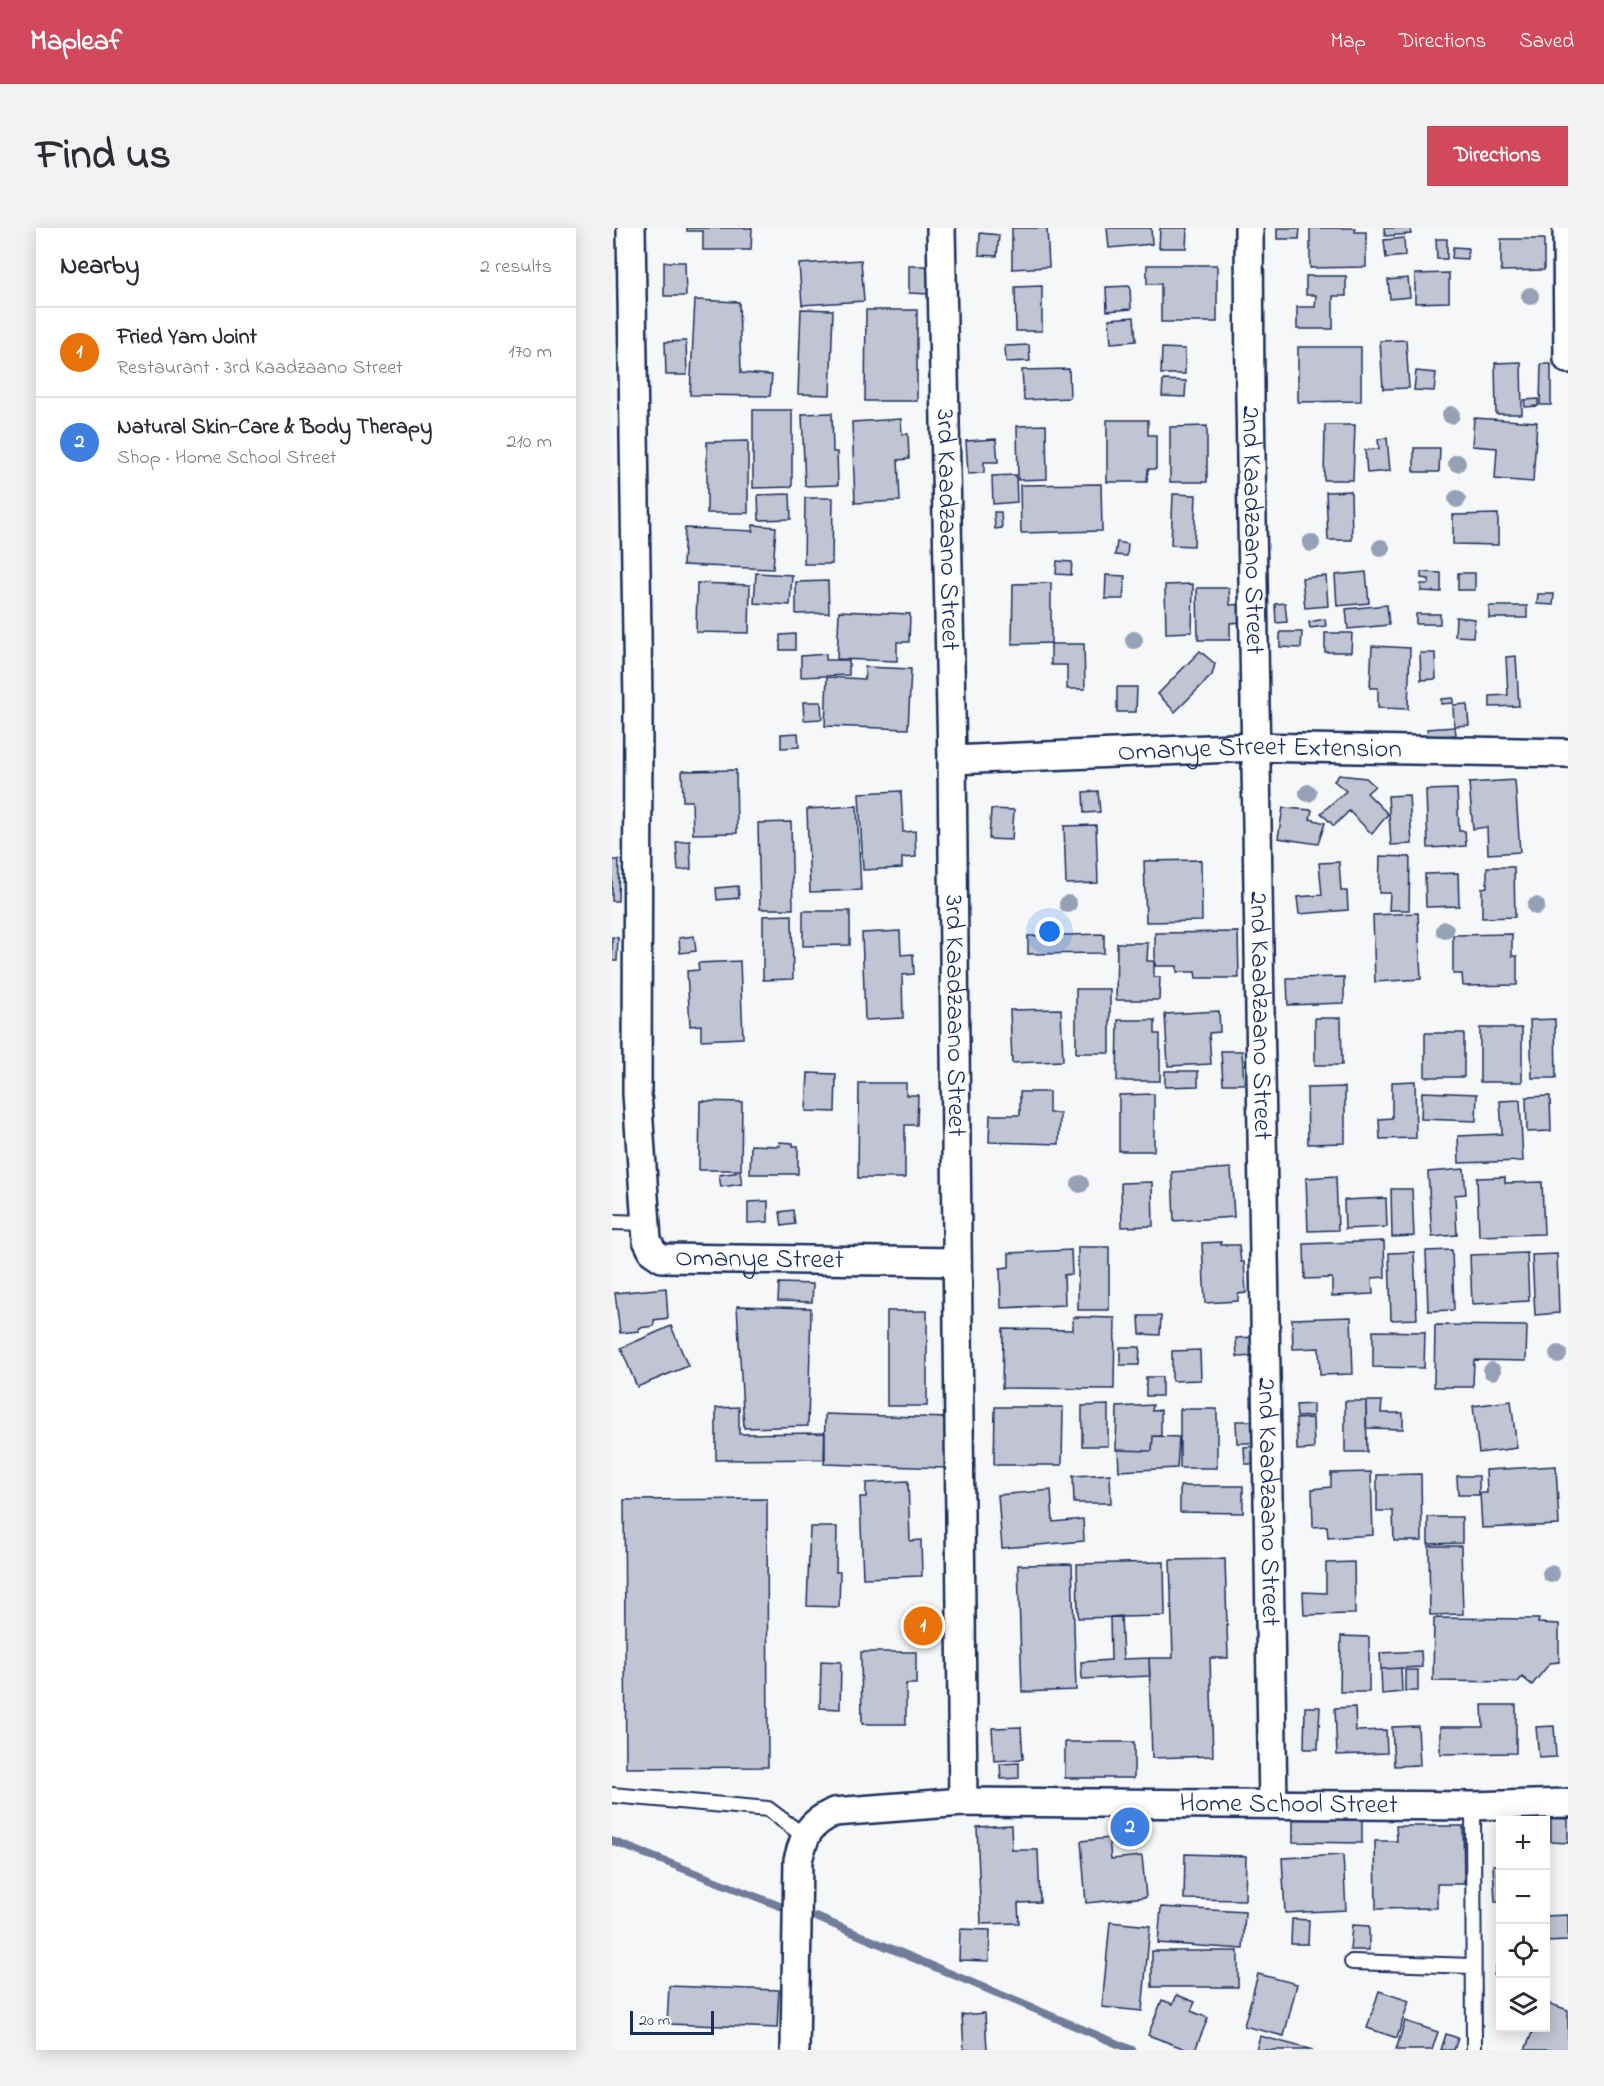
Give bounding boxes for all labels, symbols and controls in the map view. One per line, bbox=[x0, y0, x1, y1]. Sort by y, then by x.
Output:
text: Mapleaf bbox=[30, 22, 122, 63]
text: Map bbox=[1330, 27, 1366, 57]
text: Directions bbox=[1399, 27, 1486, 57]
text: Saved bbox=[1519, 27, 1574, 57]
text: Find us bbox=[36, 126, 171, 187]
button: Directions bbox=[1427, 126, 1568, 186]
text: Nearby bbox=[60, 248, 139, 286]
text: 2 results bbox=[480, 253, 552, 282]
text: Fried Yam Joint bbox=[117, 322, 257, 354]
text: 1 bbox=[76, 338, 83, 367]
text: 170 m bbox=[508, 338, 552, 367]
text: Restaurant · 3rd Kaadzaano Street bbox=[117, 354, 403, 383]
street label: 2nd Kaadzaano Street bbox=[1231, 405, 1274, 655]
street label: 3rd Kaadzaano Street bbox=[925, 409, 969, 651]
text: Natural Skin-Care & Body Therapy bbox=[117, 412, 432, 444]
text: 2 bbox=[75, 428, 84, 457]
text: 210 m bbox=[507, 428, 552, 457]
text: Shop · Home School Street bbox=[117, 444, 337, 473]
street label: Omanye Street Extension bbox=[1117, 727, 1402, 772]
street label: 2nd Kaadzaano Street bbox=[1239, 891, 1282, 1141]
street label: 3rd Kaadzaano Street bbox=[934, 895, 975, 1137]
your location bbox=[1035, 917, 1064, 946]
street label: Omanye Street bbox=[675, 1239, 844, 1280]
street label: 2nd Kaadzaano Street bbox=[1247, 1377, 1290, 1627]
pin: 1 bbox=[904, 1604, 942, 1648]
street label: Home School Street bbox=[1179, 1784, 1398, 1825]
pin: 2 bbox=[1110, 1804, 1150, 1850]
map controls bbox=[1496, 1816, 1550, 2032]
button: + bbox=[1496, 1816, 1550, 1870]
button: − bbox=[1496, 1870, 1550, 1924]
button: locate bbox=[1496, 1924, 1550, 1978]
button: layers bbox=[1496, 1978, 1550, 2032]
scale bar bbox=[630, 2008, 714, 2036]
text: 20 m bbox=[639, 2009, 670, 2033]

